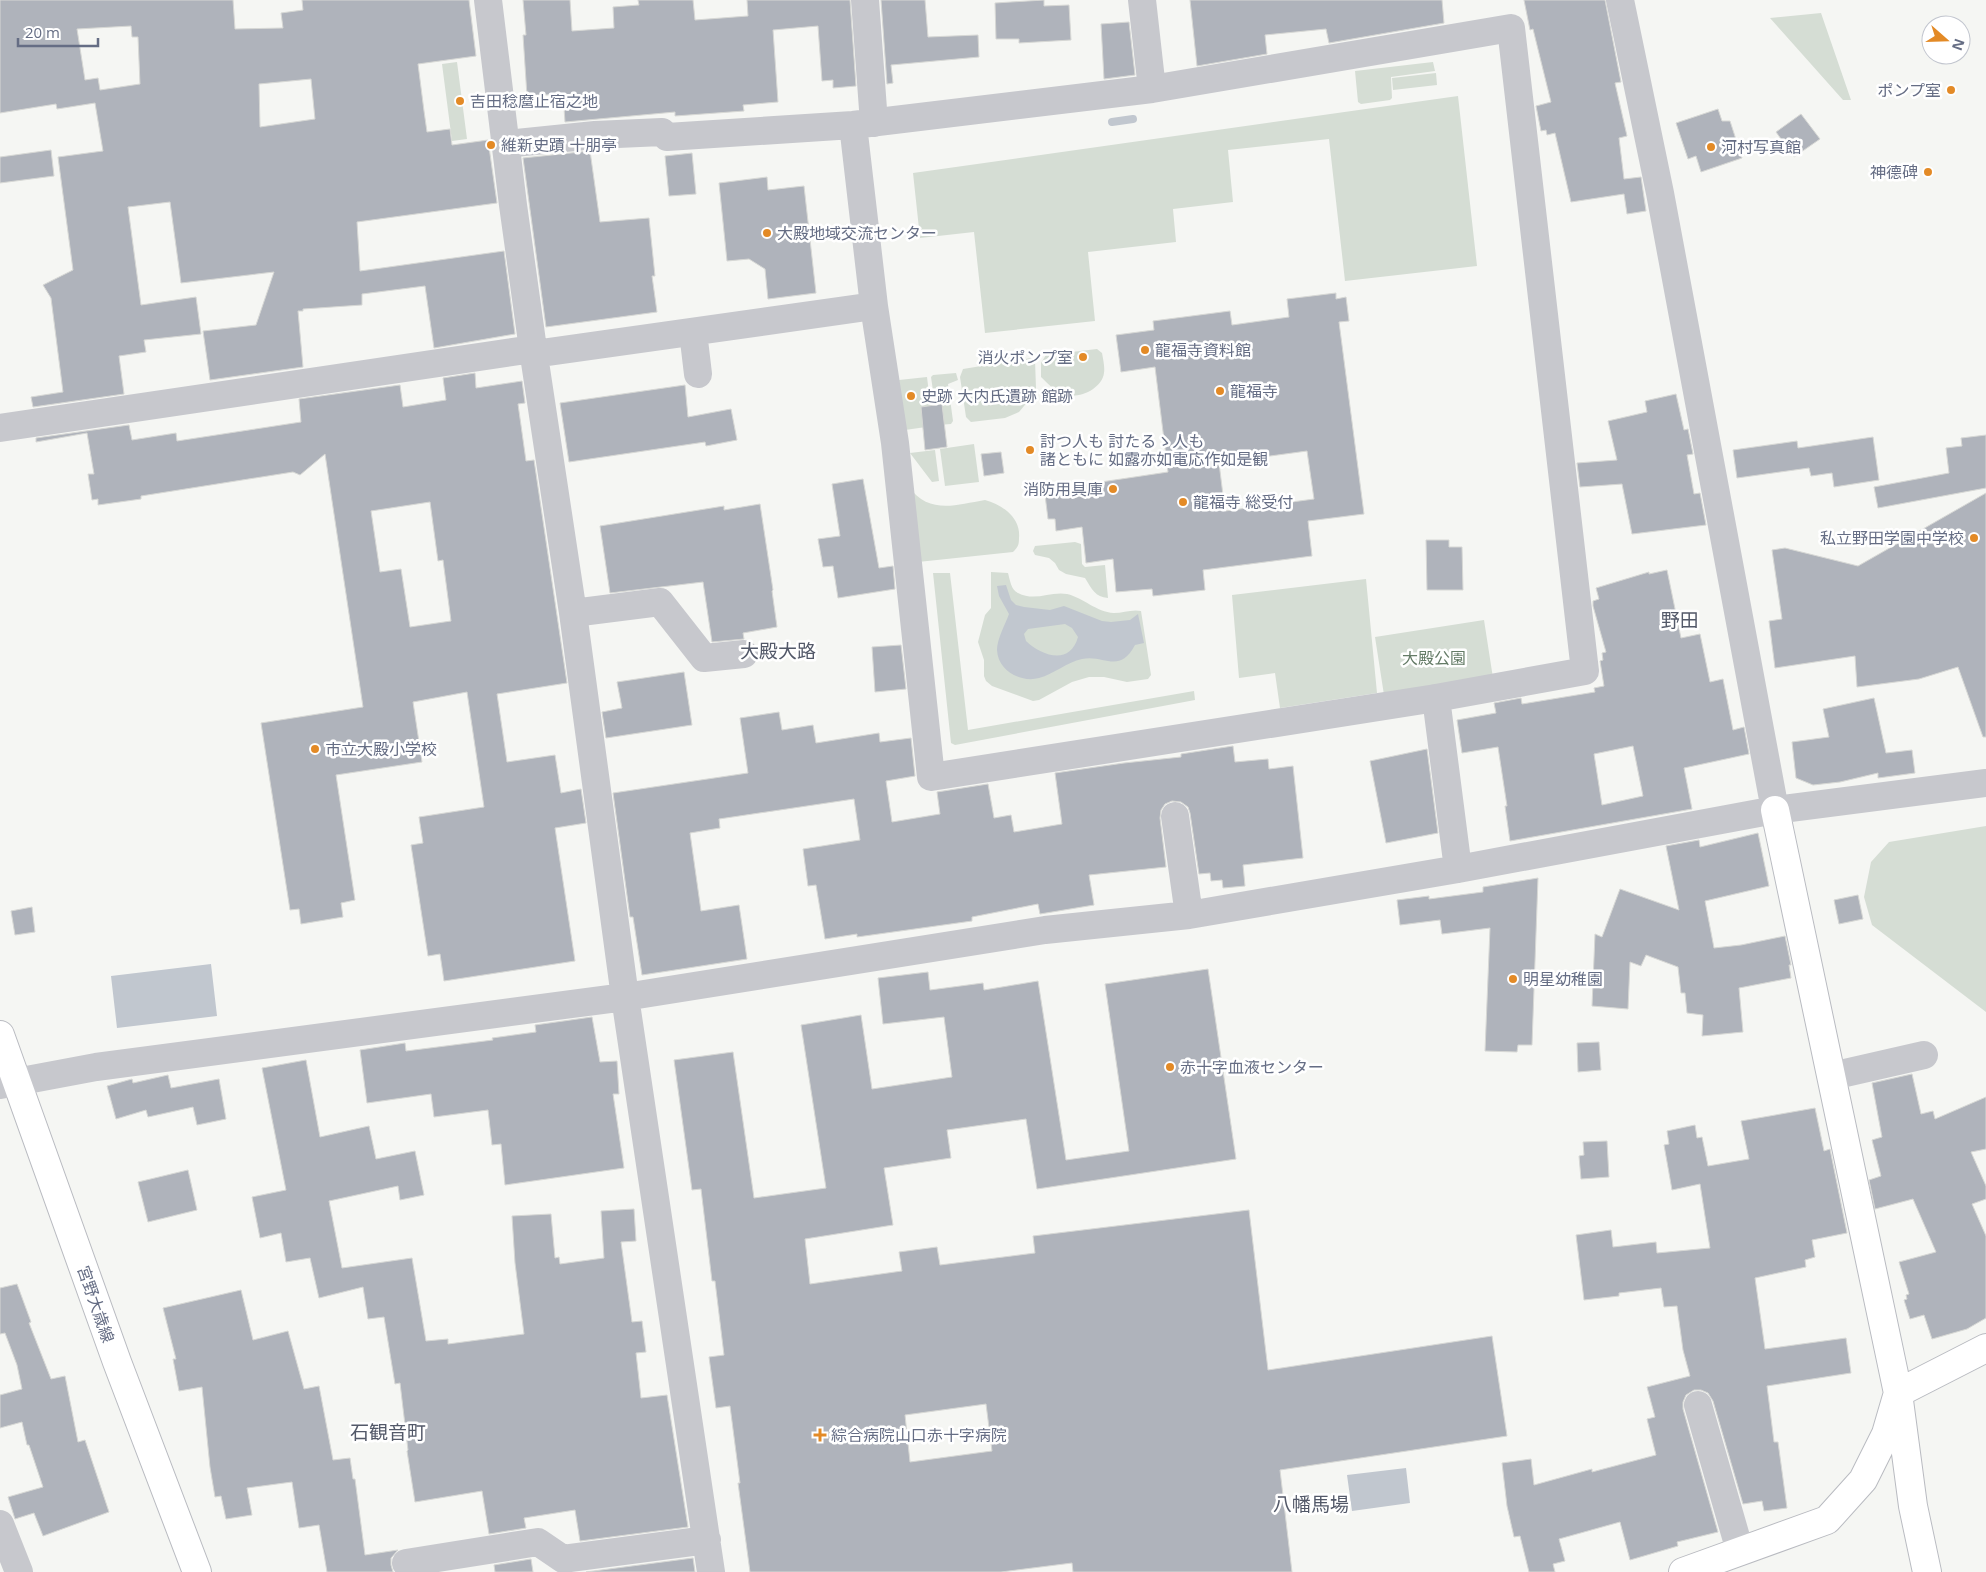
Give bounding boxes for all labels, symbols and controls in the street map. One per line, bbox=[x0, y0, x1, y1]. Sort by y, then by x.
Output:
scale bar bbox=[18, 15, 98, 47]
north arrow bbox=[1921, 15, 1971, 65]
text: 20 m bbox=[25, 22, 60, 42]
text: N bbox=[1948, 36, 1970, 53]
place label: ポンプ室 bbox=[1877, 79, 1941, 101]
marker: ポンプ室 bbox=[1945, 84, 1957, 96]
place label: 吉田稔麿止宿之地 bbox=[470, 90, 598, 112]
marker: 吉田稔麿止宿之地 bbox=[454, 95, 466, 107]
place label: 維新史蹟 十朋亭 bbox=[501, 134, 617, 156]
place label: 河村写真館 bbox=[1721, 136, 1801, 158]
marker: 維新史蹟 十朋亭 bbox=[485, 139, 497, 151]
marker: 河村写真館 bbox=[1705, 141, 1717, 153]
place label: 神德碑 bbox=[1870, 161, 1918, 183]
marker: 神德碑 bbox=[1922, 166, 1934, 178]
place label: 大殿地域交流センター bbox=[777, 222, 937, 244]
marker: 大殿地域交流センター bbox=[761, 227, 773, 239]
place label: 龍福寺資料館 bbox=[1155, 339, 1251, 361]
marker: 龍福寺資料館 bbox=[1139, 344, 1151, 356]
place label: 消火ポンプ室 bbox=[977, 346, 1073, 368]
marker: 消火ポンプ室 bbox=[1077, 351, 1089, 363]
place label: 龍福寺 bbox=[1230, 380, 1278, 402]
place label: 史跡 大内氏遺跡 館跡 bbox=[921, 385, 1073, 407]
marker: 龍福寺 bbox=[1214, 385, 1226, 397]
marker: 史跡 大内氏遺跡 館跡 bbox=[905, 390, 917, 402]
place label: 討つ人も 討たるゝ人も 諸ともに 如露亦如電応作如是観 bbox=[1040, 430, 1268, 470]
marker: 討つ人も 討たるゝ人も 諸ともに 如露亦如電応作如是観 bbox=[1024, 444, 1036, 456]
place label: 消防用具庫 bbox=[1023, 478, 1103, 500]
marker: 消防用具庫 bbox=[1107, 483, 1119, 495]
place label: 龍福寺 総受付 bbox=[1193, 491, 1293, 513]
marker: 龍福寺 総受付 bbox=[1177, 496, 1189, 508]
place label: 私立野田学園中学校 bbox=[1820, 527, 1964, 549]
marker: 私立野田学園中学校 bbox=[1968, 532, 1980, 544]
district label: 野田 bbox=[1661, 607, 1699, 633]
district label: 大殿大路 bbox=[740, 638, 816, 664]
park label: 大殿公園 bbox=[1402, 647, 1466, 669]
place label: 市立大殿小学校 bbox=[325, 738, 437, 760]
marker: 市立大殿小学校 bbox=[309, 743, 321, 755]
place label: 明星幼稚園 bbox=[1523, 968, 1603, 990]
marker: 明星幼稚園 bbox=[1507, 973, 1519, 985]
place label: 赤十字血液センター bbox=[1180, 1056, 1324, 1078]
marker: 赤十字血液センター bbox=[1164, 1061, 1176, 1073]
street label: 宮野大歳線 bbox=[73, 1263, 119, 1345]
district label: 石観音町 bbox=[350, 1419, 426, 1445]
place label: 綜合病院山口赤十字病院 bbox=[831, 1424, 1007, 1446]
marker: 綜合病院山口赤十字病院 bbox=[813, 1428, 827, 1442]
district label: 八幡馬場 bbox=[1273, 1491, 1349, 1517]

